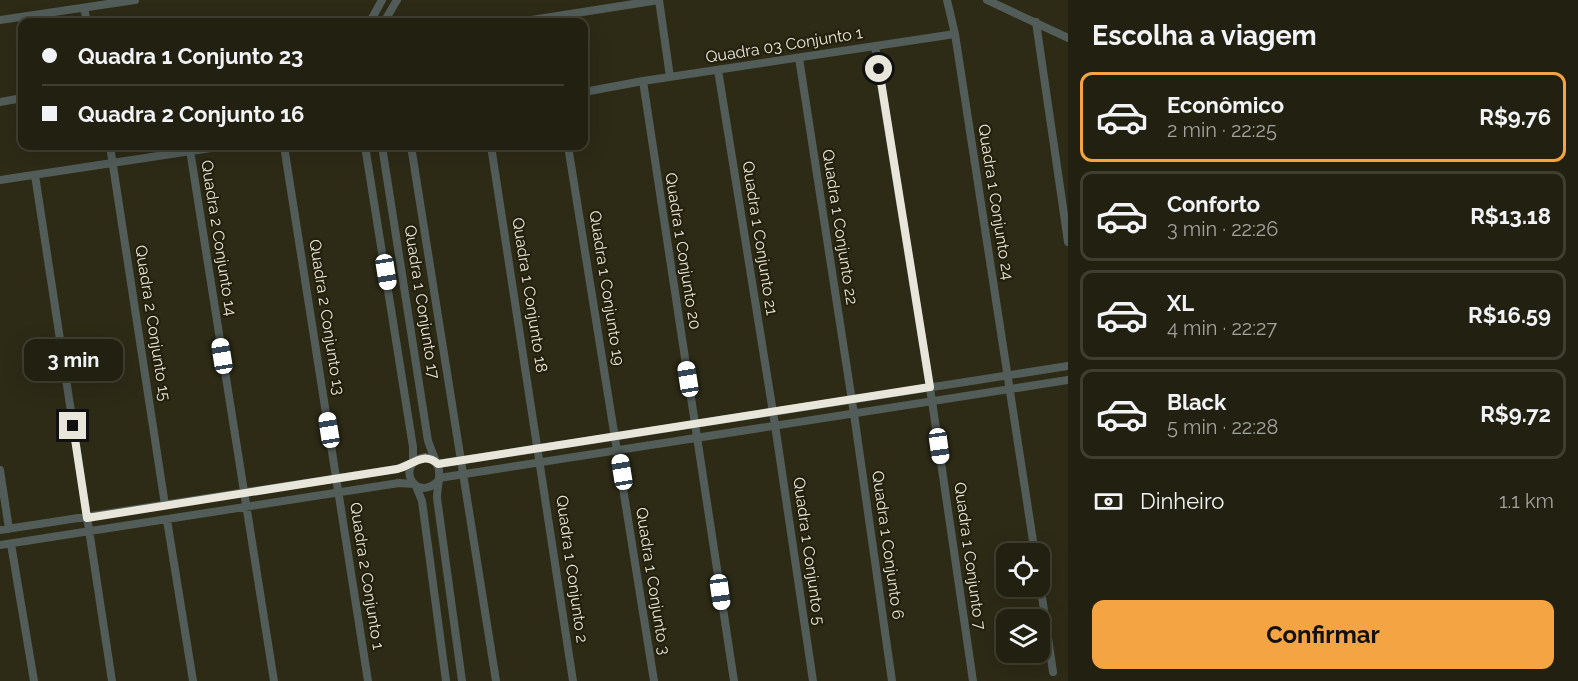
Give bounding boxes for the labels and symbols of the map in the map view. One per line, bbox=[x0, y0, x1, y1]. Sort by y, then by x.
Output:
street label: Quadra 03 Conjunto 1 bbox=[704, 23, 864, 67]
route start bbox=[865, 55, 892, 82]
street label: Quadra 1 Conjunto 24 bbox=[974, 123, 1018, 282]
street label: Quadra 1 Conjunto 22 bbox=[818, 148, 862, 306]
street label: Quadra 2 Conjunto 14 bbox=[197, 159, 241, 318]
street label: Quadra 1 Conjunto 21 bbox=[738, 160, 782, 317]
street label: Quadra 1 Conjunto 20 bbox=[661, 171, 705, 331]
street label: Quadra 1 Conjunto 19 bbox=[585, 209, 629, 367]
street label: Quadra 1 Conjunto 18 bbox=[508, 216, 552, 374]
street label: Quadra 1 Conjunto 17 bbox=[400, 224, 444, 381]
street label: Quadra 2 Conjunto 13 bbox=[305, 238, 349, 396]
street label: Quadra 2 Conjunto 15 bbox=[131, 244, 175, 403]
car bbox=[374, 253, 398, 291]
car bbox=[210, 337, 234, 375]
callout: 3 min bbox=[23, 339, 122, 381]
car bbox=[676, 360, 700, 398]
car bbox=[317, 411, 341, 449]
route end bbox=[59, 412, 86, 439]
car bbox=[928, 427, 950, 465]
car bbox=[610, 453, 634, 491]
street label: Quadra 1 Conjunto 6 bbox=[868, 469, 908, 621]
street label: Quadra 1 Conjunto 5 bbox=[789, 476, 829, 626]
street label: Quadra 1 Conjunto 7 bbox=[950, 481, 990, 632]
street label: Quadra 1 Conjunto 2 bbox=[552, 494, 592, 644]
street label: Quadra 2 Conjunto 1 bbox=[346, 501, 388, 651]
street label: Quadra 1 Conjunto 3 bbox=[632, 506, 674, 656]
car bbox=[709, 573, 731, 611]

